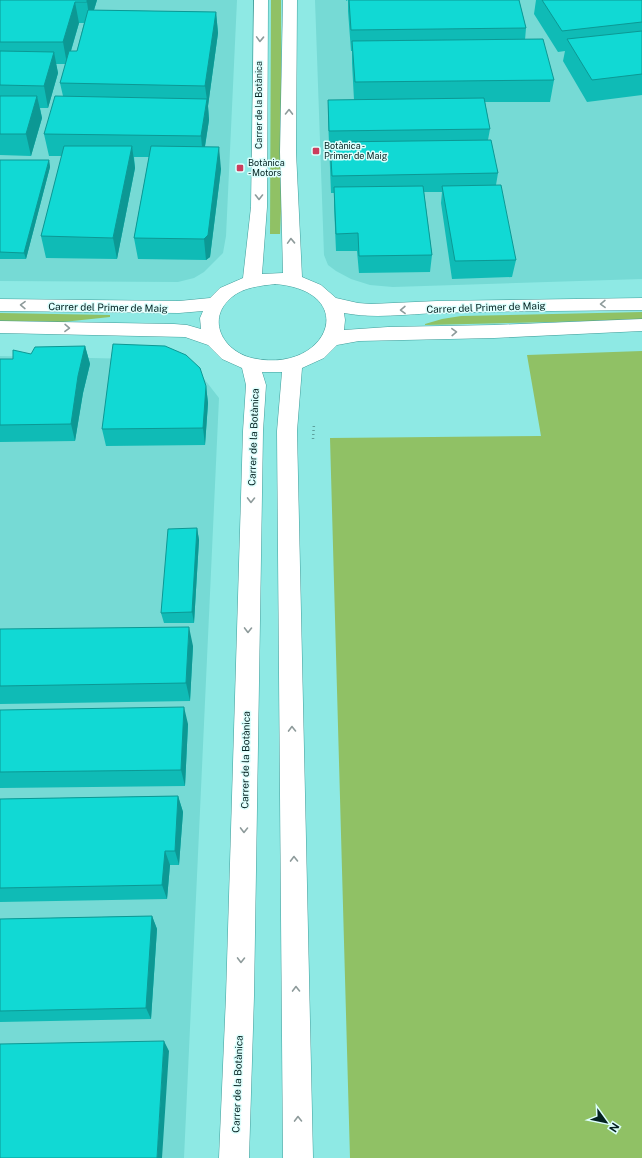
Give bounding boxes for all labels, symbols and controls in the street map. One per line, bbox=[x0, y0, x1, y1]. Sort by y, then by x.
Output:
one-way arrow bbox=[256, 36, 264, 42]
street label: Carrer de la Botànica bbox=[253, 61, 264, 149]
one-way arrow bbox=[285, 109, 293, 115]
place label: Botànica - Primer de Maig bbox=[324, 140, 388, 161]
marker: Botànica - Primer de Maig bbox=[311, 146, 321, 156]
place label: Botànica - Motors bbox=[248, 157, 285, 178]
marker: Botànica - Motors bbox=[235, 163, 245, 173]
one-way arrow bbox=[255, 194, 263, 200]
one-way arrow bbox=[287, 238, 295, 244]
street label: Carrer del Primer de Maig bbox=[426, 299, 546, 315]
street label: Carrer del Primer de Maig bbox=[48, 300, 168, 314]
one-way arrow bbox=[600, 300, 606, 309]
one-way arrow bbox=[20, 301, 26, 309]
one-way arrow bbox=[400, 306, 406, 314]
one-way arrow bbox=[64, 324, 70, 333]
one-way arrow bbox=[451, 328, 457, 337]
street label: Carrer de la Botànica bbox=[245, 388, 261, 486]
one-way arrow bbox=[247, 497, 255, 503]
one-way arrow bbox=[244, 627, 252, 633]
street label: Carrer de la Botànica bbox=[238, 711, 252, 809]
one-way arrow bbox=[288, 726, 296, 732]
one-way arrow bbox=[239, 827, 248, 833]
one-way arrow bbox=[290, 856, 298, 862]
one-way arrow bbox=[236, 957, 245, 963]
one-way arrow bbox=[292, 986, 300, 992]
street label: Carrer de la Botànica bbox=[229, 1035, 245, 1133]
north arrow bbox=[586, 1102, 626, 1142]
one-way arrow bbox=[294, 1116, 302, 1122]
text: N bbox=[607, 1121, 622, 1134]

